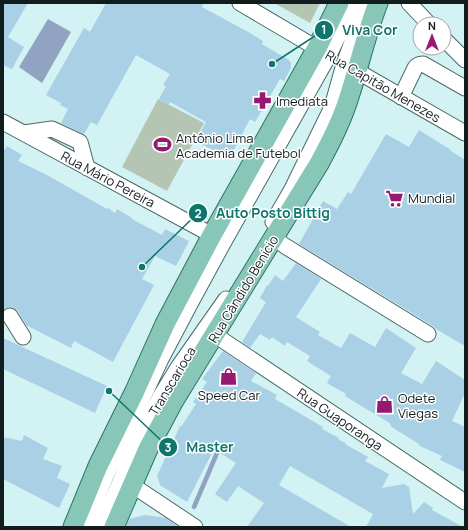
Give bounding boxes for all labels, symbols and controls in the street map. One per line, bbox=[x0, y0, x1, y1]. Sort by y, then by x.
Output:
north arrow bbox=[412, 16, 452, 56]
callout: Viva Cor bbox=[314, 17, 405, 43]
text: N bbox=[428, 18, 436, 33]
text: Viva Cor bbox=[342, 20, 398, 39]
text: 1 bbox=[321, 21, 327, 38]
street label: Rua Capitão Menezes bbox=[322, 46, 444, 126]
pharmacy icon: Imediata bbox=[253, 91, 273, 111]
place label: Imediata bbox=[276, 92, 328, 110]
place label: Antônio Lima Academia de Futebol bbox=[176, 129, 301, 162]
sports icon: Antônio Lima Academia de Futebol bbox=[153, 135, 173, 155]
street label: Rua Mário Pereira bbox=[58, 147, 158, 211]
supermarket icon: Mundial bbox=[385, 188, 405, 208]
place label: Mundial bbox=[408, 189, 455, 207]
callout: Auto Posto Bittig bbox=[188, 200, 338, 226]
text: Auto Posto Bittig bbox=[216, 203, 330, 222]
text: 2 bbox=[194, 205, 202, 222]
street label: Rua Cândido Benício bbox=[204, 232, 282, 346]
street label: Transcarioca bbox=[144, 343, 200, 419]
shop icon: Speed Car bbox=[219, 366, 239, 386]
street label: Rua Guaporanga bbox=[294, 384, 386, 454]
place label: Speed Car bbox=[198, 386, 261, 404]
place label: Odete Viegas bbox=[398, 389, 438, 422]
shop icon: Odete Viegas bbox=[375, 395, 395, 415]
callout: Master bbox=[158, 434, 242, 460]
text: Master bbox=[186, 437, 234, 456]
text: 3 bbox=[165, 439, 172, 456]

